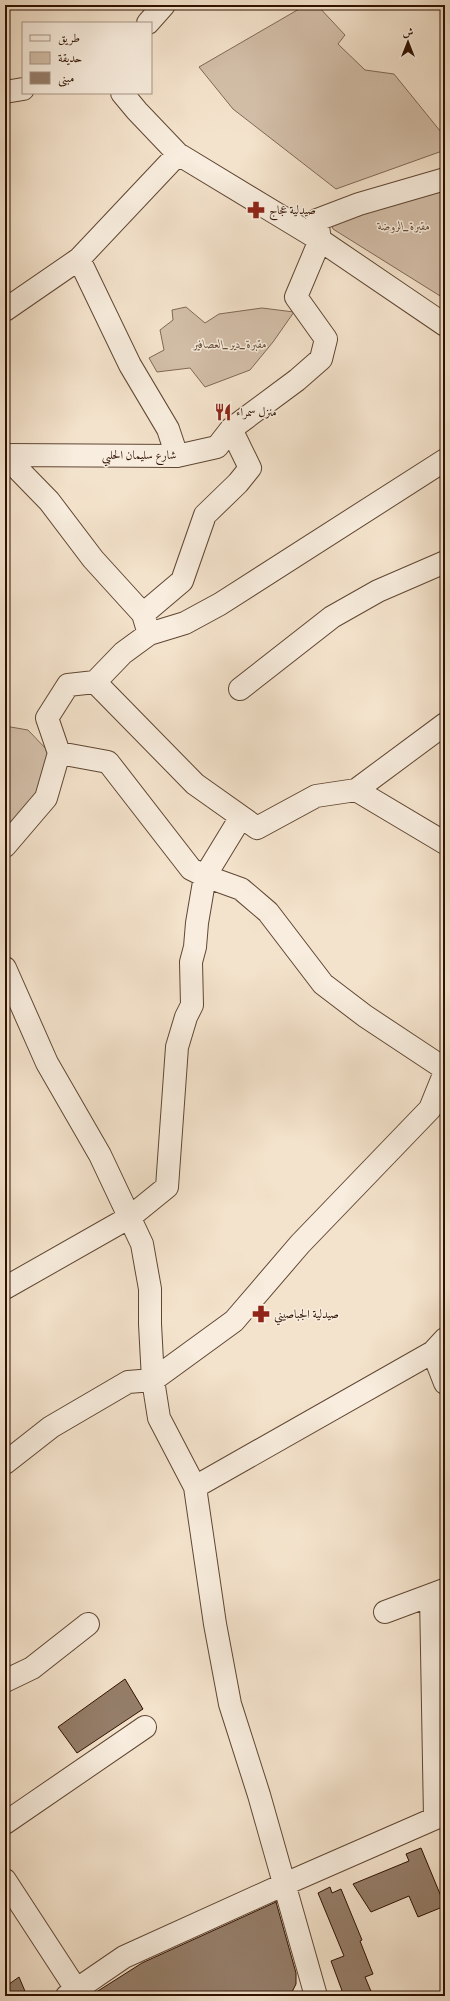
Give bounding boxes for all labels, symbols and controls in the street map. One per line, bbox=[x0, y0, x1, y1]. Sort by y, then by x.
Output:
legend bbox=[22, 22, 152, 94]
north arrow bbox=[388, 22, 428, 62]
text: ش bbox=[403, 26, 414, 40]
text: طريق bbox=[58, 31, 80, 46]
text: حديقة bbox=[58, 51, 82, 66]
text: مبنى bbox=[58, 71, 74, 87]
pharmacy icon: صيدلية عجاج bbox=[246, 200, 266, 220]
place label: صيدلية عجاج bbox=[269, 203, 316, 221]
park label: مقبرة_الروضة bbox=[377, 219, 430, 234]
park label: مقبرة_دير_العصافير bbox=[192, 337, 267, 352]
restaurant icon: منزل سمراء bbox=[213, 402, 233, 422]
place label: منزل سمراء bbox=[236, 405, 277, 420]
street label: شارع سليمان الحلبي bbox=[102, 448, 176, 467]
pharmacy icon: صيدلية الجباصيني bbox=[251, 1304, 271, 1324]
place label: صيدلية الجباصيني bbox=[274, 1307, 339, 1326]

